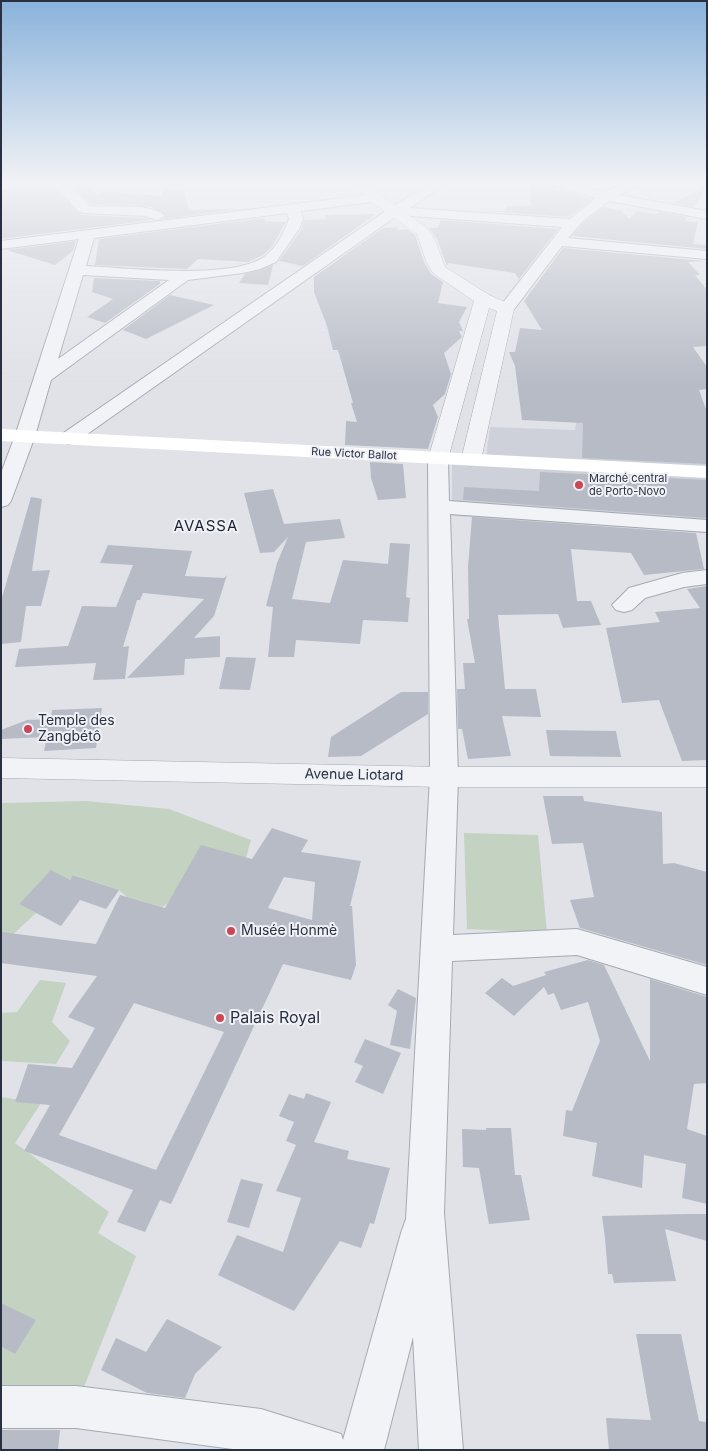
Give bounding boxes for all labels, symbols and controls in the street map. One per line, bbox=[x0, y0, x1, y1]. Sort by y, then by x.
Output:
street label: Rue Victor Ballot bbox=[311, 445, 397, 463]
place label: Marché central de Porto-Novo bbox=[589, 472, 667, 498]
marker: Marché central de Porto-Novo bbox=[573, 479, 585, 491]
district label: AVASSA bbox=[173, 517, 239, 535]
place label: Temple des Zangbétô bbox=[38, 713, 115, 746]
marker: Temple des Zangbétô bbox=[22, 723, 34, 735]
street label: Avenue Liotard bbox=[304, 766, 404, 784]
place label: Musée Honmè bbox=[241, 923, 337, 939]
marker: Musée Honmè bbox=[225, 925, 237, 937]
place label: Palais Royal bbox=[230, 1008, 320, 1028]
marker: Palais Royal bbox=[214, 1012, 226, 1024]

